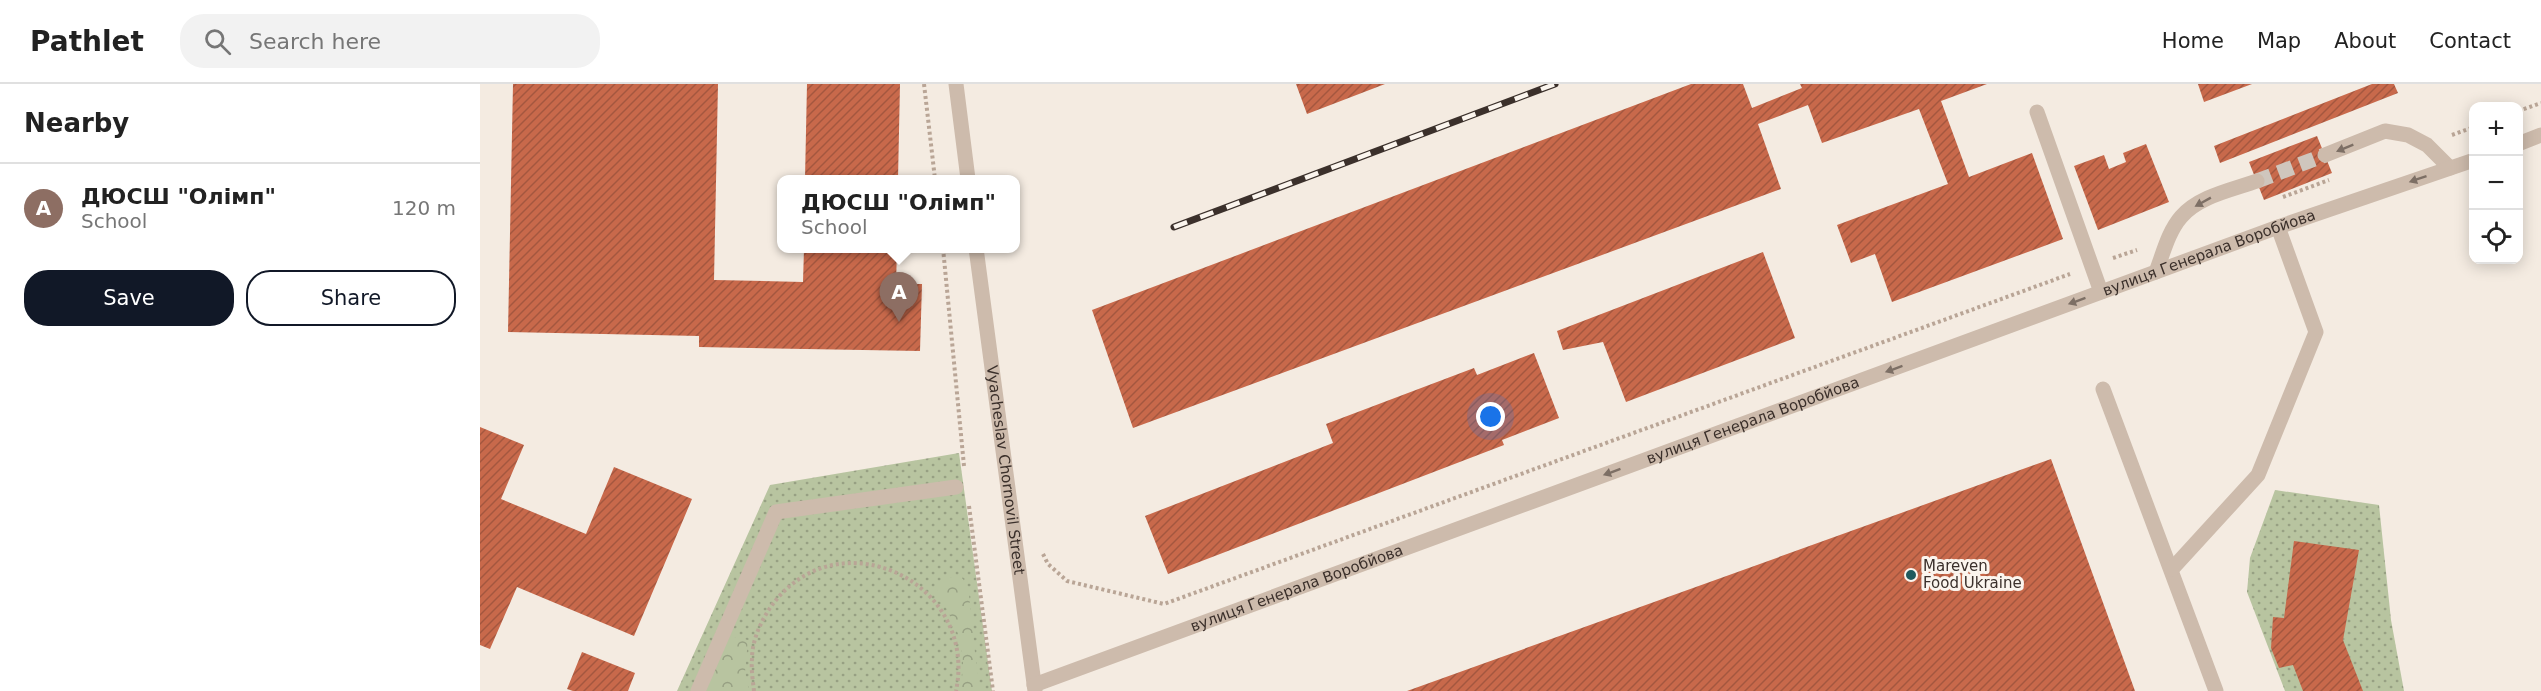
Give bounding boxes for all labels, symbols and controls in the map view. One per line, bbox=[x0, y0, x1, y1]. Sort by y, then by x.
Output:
search box bbox=[180, 14, 600, 68]
text: Pathlet bbox=[30, 25, 144, 58]
icon: search bbox=[201, 25, 234, 58]
text: Search here bbox=[249, 29, 381, 54]
text: Home bbox=[2162, 29, 2224, 53]
text: Map bbox=[2257, 29, 2301, 53]
text: About bbox=[2334, 29, 2396, 53]
text: Contact bbox=[2429, 29, 2511, 53]
map controls bbox=[2469, 102, 2523, 264]
button: + bbox=[2469, 102, 2523, 156]
text: Nearby bbox=[24, 108, 129, 138]
one-way arrow bbox=[2335, 143, 2353, 153]
button: − bbox=[2469, 156, 2523, 210]
popup bbox=[777, 175, 1020, 253]
one-way arrow bbox=[2409, 175, 2427, 184]
text: ДЮСШ "Олімп" bbox=[81, 184, 276, 209]
text: ДЮСШ "Олімп" bbox=[801, 190, 996, 215]
text: A bbox=[36, 196, 51, 220]
text: 120 m bbox=[392, 196, 456, 220]
one-way arrow bbox=[2194, 197, 2211, 207]
street label: вулиця Генерала Воробйова bbox=[2100, 206, 2318, 300]
text: School bbox=[81, 209, 147, 233]
button: locate bbox=[2469, 210, 2523, 264]
text: School bbox=[801, 215, 867, 239]
button: Save bbox=[24, 270, 234, 326]
button: Share bbox=[246, 270, 456, 326]
pin: A bbox=[880, 272, 918, 322]
one-way arrow bbox=[2067, 297, 2085, 307]
street label: Vyacheslav Chornovil Street bbox=[983, 364, 1028, 576]
one-way arrow bbox=[1884, 364, 1902, 374]
street label: вулиця Генерала Воробйова bbox=[1644, 373, 1862, 468]
your location bbox=[1476, 402, 1505, 431]
one-way arrow bbox=[1603, 468, 1621, 478]
street label: вулиця Генерала Воробйова bbox=[1188, 541, 1406, 636]
place label: Mareven Food Ukraine bbox=[1923, 557, 2022, 592]
marker: Mareven Food Ukraine bbox=[1904, 568, 1918, 582]

